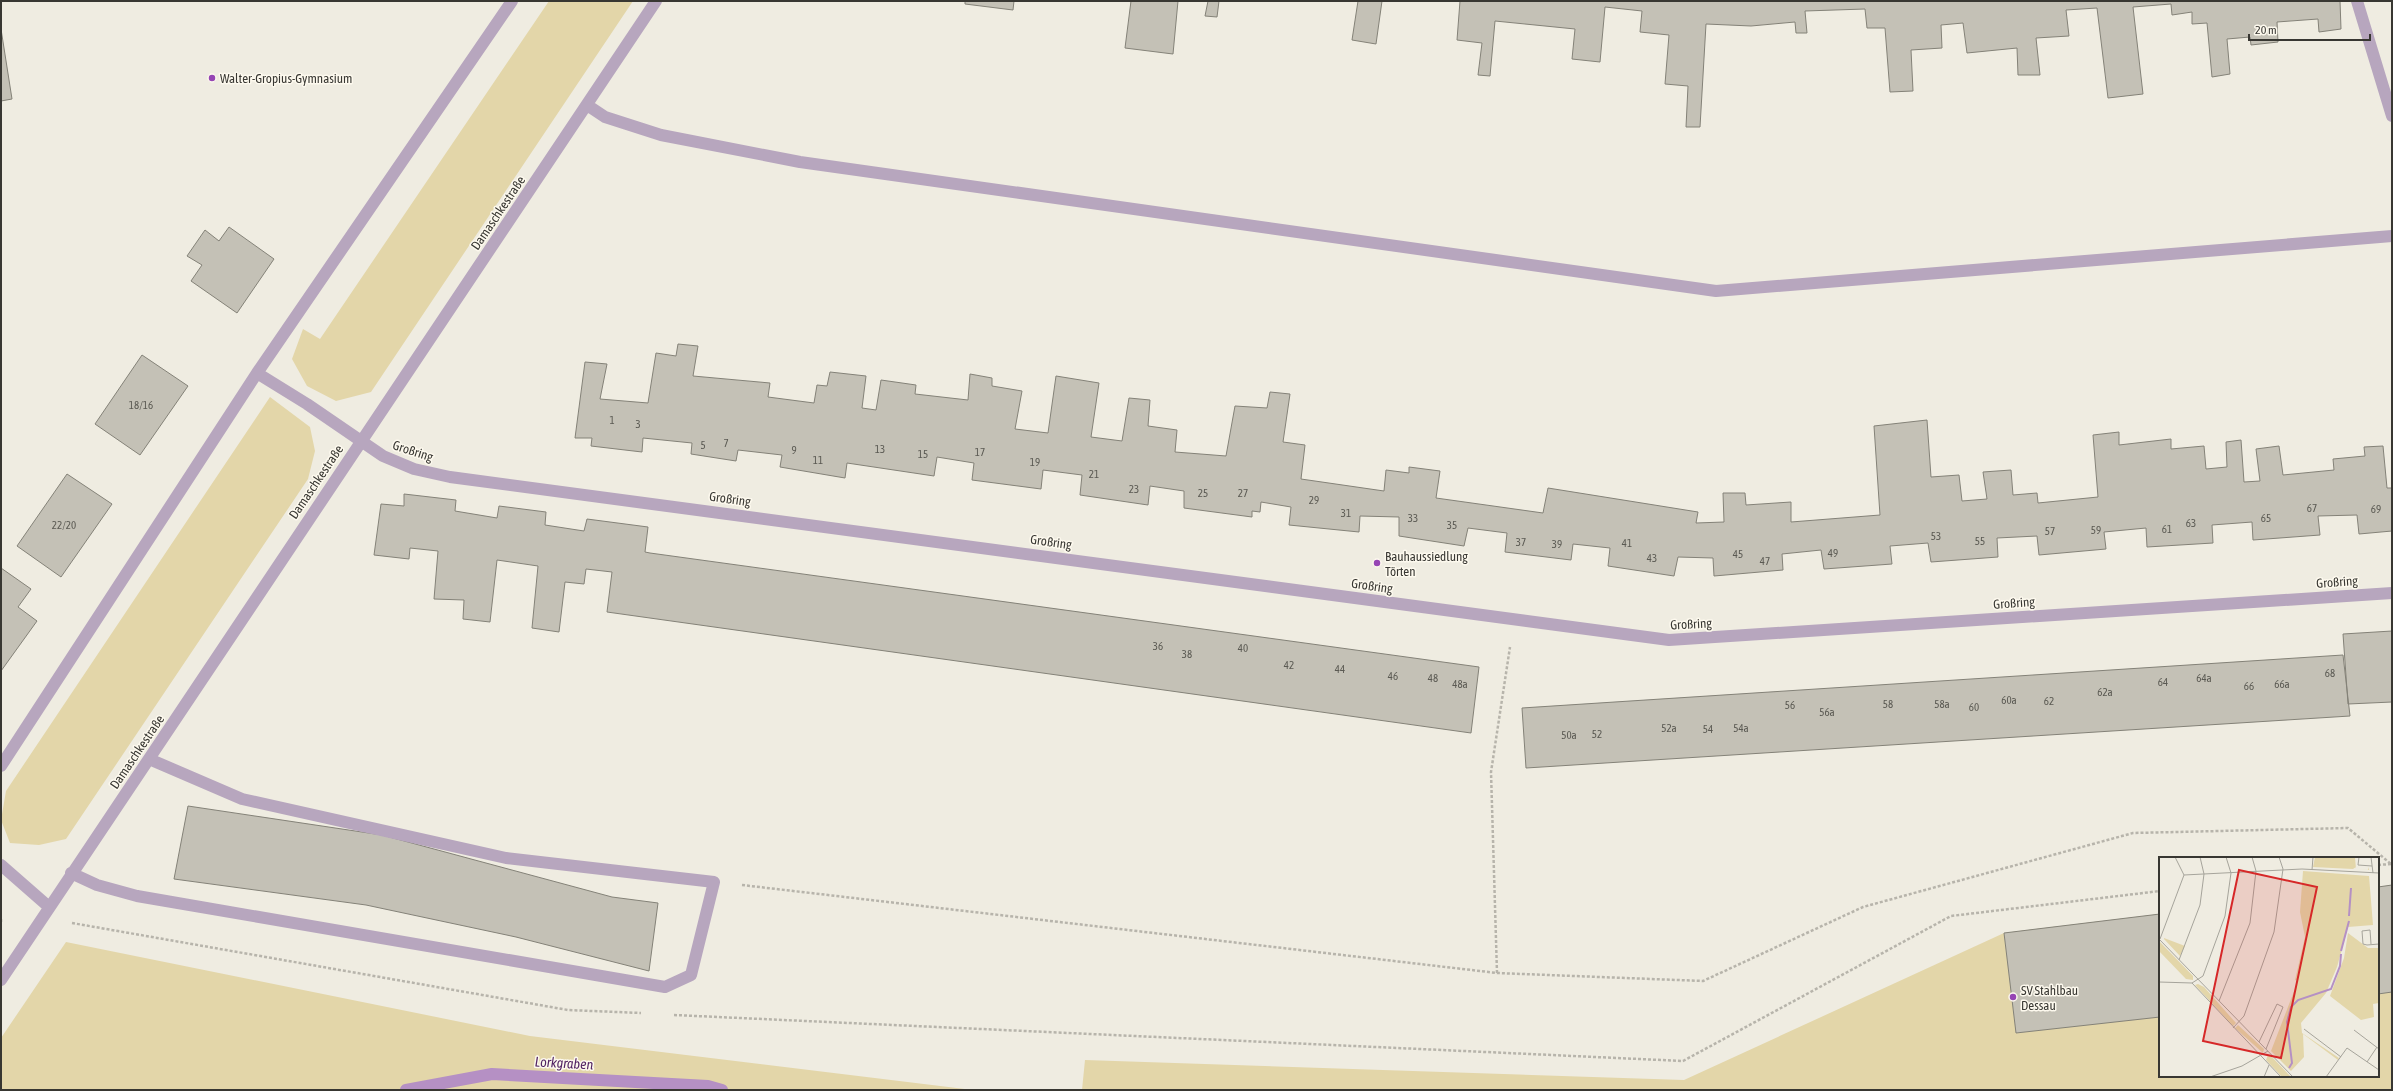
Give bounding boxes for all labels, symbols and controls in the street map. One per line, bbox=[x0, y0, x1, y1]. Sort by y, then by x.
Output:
scale bar bbox=[2249, 16, 2370, 42]
text: 20 m bbox=[2255, 23, 2277, 37]
place label: Walter-Gropius-Gymnasium bbox=[220, 71, 352, 86]
marker: Walter-Gropius-Gymnasium bbox=[207, 73, 217, 83]
street label: Damaschkestraße bbox=[468, 173, 528, 253]
house number: 18/16 bbox=[129, 399, 153, 411]
house number: 1 bbox=[609, 414, 615, 426]
house number: 3 bbox=[635, 418, 641, 430]
street label: Großring bbox=[391, 437, 436, 465]
house number: 7 bbox=[723, 437, 729, 449]
house number: 5 bbox=[700, 439, 706, 451]
street label: Damaschkestraße bbox=[286, 442, 346, 522]
house number: 13 bbox=[875, 443, 885, 455]
house number: 9 bbox=[791, 444, 797, 456]
house number: 17 bbox=[975, 446, 985, 458]
house number: 15 bbox=[918, 448, 928, 460]
house number: 11 bbox=[813, 454, 823, 466]
house number: 19 bbox=[1030, 456, 1040, 468]
house number: 21 bbox=[1089, 468, 1099, 480]
house number: 23 bbox=[1129, 483, 1139, 495]
house number: 25 bbox=[1198, 487, 1208, 499]
house number: 27 bbox=[1238, 487, 1248, 499]
street label: Großring bbox=[708, 489, 752, 509]
house number: 29 bbox=[1309, 494, 1319, 506]
house number: 67 bbox=[2307, 502, 2317, 514]
house number: 69 bbox=[2371, 503, 2381, 515]
house number: 31 bbox=[1341, 507, 1351, 519]
house number: 33 bbox=[1408, 512, 1418, 524]
house number: 65 bbox=[2261, 512, 2271, 524]
house number: 63 bbox=[2186, 517, 2196, 529]
house number: 22/20 bbox=[52, 519, 76, 531]
house number: 35 bbox=[1447, 519, 1457, 531]
house number: 61 bbox=[2162, 523, 2172, 535]
house number: 59 bbox=[2091, 524, 2101, 536]
house number: 57 bbox=[2045, 525, 2055, 537]
house number: 53 bbox=[1931, 530, 1941, 542]
street label: Großring bbox=[1029, 532, 1073, 552]
house number: 55 bbox=[1975, 535, 1985, 547]
house number: 37 bbox=[1516, 536, 1526, 548]
house number: 41 bbox=[1622, 537, 1632, 549]
house number: 39 bbox=[1552, 538, 1562, 550]
house number: 49 bbox=[1828, 547, 1838, 559]
house number: 45 bbox=[1733, 548, 1743, 560]
place label: Bauhaussiedlung Törten bbox=[1385, 549, 1468, 579]
house number: 43 bbox=[1647, 552, 1657, 564]
house number: 47 bbox=[1760, 555, 1770, 567]
marker: Bauhaussiedlung Törten bbox=[1372, 558, 1382, 568]
street label: Großring bbox=[2316, 573, 2359, 591]
street label: Großring bbox=[1350, 576, 1394, 596]
street label: Großring bbox=[1993, 594, 2036, 612]
street label: Großring bbox=[1670, 615, 1713, 633]
house number: 36 bbox=[1153, 640, 1163, 652]
house number: 40 bbox=[1238, 642, 1248, 654]
house number: 38 bbox=[1182, 648, 1192, 660]
house number: 42 bbox=[1284, 659, 1294, 671]
house number: 44 bbox=[1335, 663, 1345, 675]
house number: 68 bbox=[2325, 667, 2335, 679]
house number: 46 bbox=[1388, 670, 1398, 682]
house number: 48 bbox=[1428, 672, 1438, 684]
house number: 64a bbox=[2196, 672, 2212, 684]
house number: 64 bbox=[2158, 676, 2168, 688]
house number: 48a bbox=[1452, 678, 1468, 690]
house number: 66a bbox=[2274, 678, 2290, 690]
house number: 66 bbox=[2244, 680, 2254, 692]
house number: 62a bbox=[2097, 686, 2113, 698]
house number: 60a bbox=[2001, 694, 2017, 706]
house number: 62 bbox=[2044, 695, 2054, 707]
house number: 58 bbox=[1883, 698, 1893, 710]
house number: 58a bbox=[1934, 698, 1950, 710]
house number: 56 bbox=[1785, 699, 1795, 711]
house number: 60 bbox=[1969, 701, 1979, 713]
house number: 56a bbox=[1819, 706, 1835, 718]
street label: Damaschkestraße bbox=[107, 712, 167, 792]
house number: 52a bbox=[1661, 722, 1677, 734]
house number: 54a bbox=[1733, 722, 1749, 734]
house number: 54 bbox=[1703, 723, 1713, 735]
house number: 52 bbox=[1592, 728, 1602, 740]
house number: 50a bbox=[1561, 729, 1577, 741]
inset map bbox=[2159, 857, 2379, 1077]
place label: SV Stahlbau Dessau bbox=[2021, 983, 2078, 1013]
marker: SV Stahlbau Dessau bbox=[2008, 992, 2018, 1002]
water label: Lorkgraben bbox=[534, 1053, 594, 1073]

